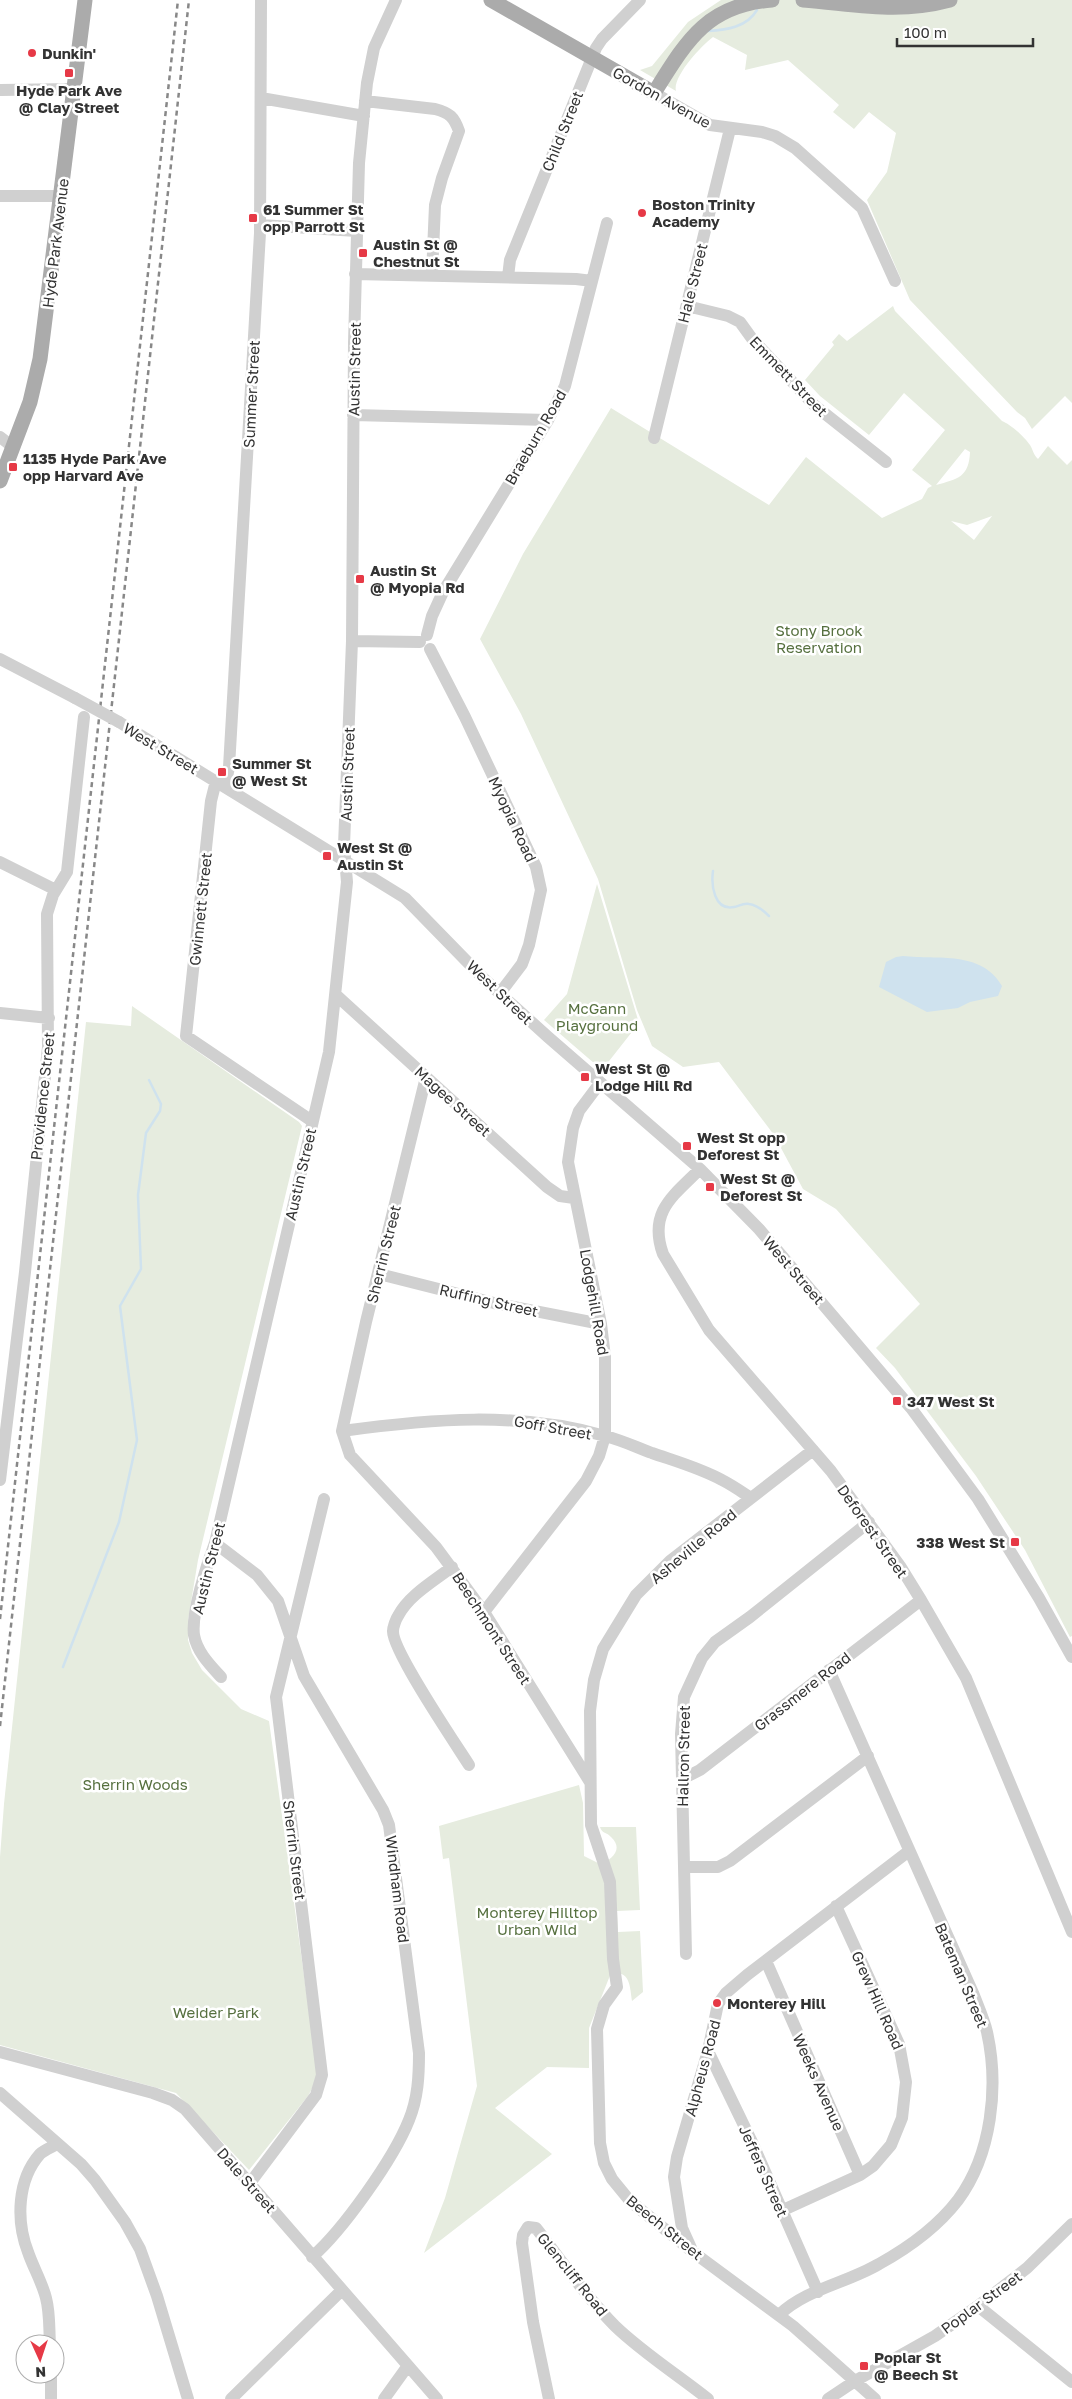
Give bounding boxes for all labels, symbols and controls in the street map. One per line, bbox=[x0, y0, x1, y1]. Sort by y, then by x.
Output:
scale bar bbox=[897, 15, 1033, 47]
text: 100 m bbox=[904, 23, 947, 41]
place label: Dunkin' bbox=[42, 44, 96, 62]
marker: Dunkin' bbox=[26, 47, 38, 59]
street label: Gordon Avenue bbox=[610, 63, 714, 132]
marker: Hyde Park Ave @ Clay Street bbox=[63, 67, 75, 79]
place label: Hyde Park Ave @ Clay Street bbox=[16, 81, 122, 116]
street label: Child Street bbox=[538, 88, 586, 174]
street label: Hyde Park Avenue bbox=[38, 177, 72, 309]
place label: Boston Trinity Academy bbox=[652, 195, 755, 230]
place label: 61 Summer St opp Parrott St bbox=[263, 200, 365, 235]
marker: Boston Trinity Academy bbox=[636, 207, 648, 219]
marker: 61 Summer St opp Parrott St bbox=[247, 212, 259, 224]
place label: Austin St @ Chestnut St bbox=[373, 235, 460, 270]
street label: Hale Street bbox=[673, 241, 711, 325]
marker: Austin St @ Chestnut St bbox=[357, 247, 369, 259]
street label: Austin Street bbox=[344, 322, 364, 416]
street label: Emmett Street bbox=[746, 332, 832, 420]
street label: Summer Street bbox=[239, 340, 263, 448]
street label: Braeburn Road bbox=[501, 386, 569, 488]
place label: 1135 Hyde Park Ave opp Harvard Ave bbox=[23, 449, 167, 484]
marker: 1135 Hyde Park Ave opp Harvard Ave bbox=[7, 461, 19, 473]
place label: Austin St @ Myopia Rd bbox=[370, 561, 465, 596]
marker: Austin St @ Myopia Rd bbox=[354, 573, 366, 585]
park label: Stony Brook Reservation bbox=[775, 621, 863, 656]
street label: West Street bbox=[120, 718, 202, 778]
street label: Austin Street bbox=[336, 727, 358, 821]
place label: Summer St @ West St bbox=[232, 754, 312, 789]
marker: Summer St @ West St bbox=[216, 766, 228, 778]
street label: Myopia Road bbox=[485, 773, 541, 865]
place label: West St @ Austin St bbox=[337, 838, 412, 873]
marker: West St @ Austin St bbox=[321, 850, 333, 862]
street label: Gwinnett Street bbox=[185, 851, 215, 967]
street label: West Street bbox=[463, 956, 537, 1028]
park label: McGann Playground bbox=[556, 999, 638, 1034]
street label: Providence Street bbox=[26, 1031, 58, 1161]
place label: West St @ Lodge Hill Rd bbox=[595, 1059, 692, 1094]
street label: Magee Street bbox=[411, 1062, 495, 1140]
marker: West St @ Lodge Hill Rd bbox=[579, 1071, 591, 1083]
street label: Austin Street bbox=[281, 1126, 319, 1222]
place label: West St opp Deforest St bbox=[697, 1128, 785, 1163]
marker: West St opp Deforest St bbox=[681, 1140, 693, 1152]
place label: West St @ Deforest St bbox=[720, 1169, 802, 1204]
marker: West St @ Deforest St bbox=[704, 1181, 716, 1193]
street label: Sherrin Street bbox=[362, 1203, 404, 1305]
street label: West Street bbox=[759, 1232, 829, 1308]
street label: Lodgehill Road bbox=[577, 1247, 613, 1357]
street label: Ruffing Street bbox=[438, 1280, 540, 1320]
place label: 347 West St bbox=[907, 1392, 995, 1410]
marker: 347 West St bbox=[891, 1395, 903, 1407]
street label: Goff Street bbox=[513, 1411, 593, 1443]
street label: Deforest Street bbox=[834, 1481, 912, 1581]
street label: Asheville Road bbox=[646, 1505, 740, 1587]
street label: Austin Street bbox=[188, 1520, 228, 1616]
place label: 338 West St bbox=[916, 1533, 1005, 1551]
marker: 338 West St bbox=[1009, 1536, 1021, 1548]
street label: Beechmont Street bbox=[449, 1568, 535, 1688]
street label: Grassmere Road bbox=[750, 1648, 854, 1734]
street label: Hallron Street bbox=[673, 1705, 693, 1807]
park label: Sherrin Woods bbox=[82, 1775, 188, 1793]
street label: Sherrin Street bbox=[280, 1799, 310, 1901]
street label: Windham Road bbox=[382, 1834, 414, 1944]
park label: Monterey Hilltop Urban Wild bbox=[477, 1903, 597, 1938]
street label: Bateman Street bbox=[932, 1920, 992, 2030]
street label: Grew Hill Road bbox=[848, 1948, 908, 2052]
place label: Monterey Hill bbox=[727, 1994, 826, 2012]
marker: Monterey Hill bbox=[711, 1997, 723, 2009]
park label: Weider Park bbox=[173, 2003, 260, 2021]
street label: Alpheus Road bbox=[680, 2018, 724, 2118]
street label: Weeks Avenue bbox=[790, 2031, 849, 2134]
street label: Jeffers Street bbox=[736, 2122, 792, 2220]
street label: Dale Street bbox=[214, 2144, 280, 2216]
street label: Beech Street bbox=[623, 2191, 707, 2263]
street label: Glencliff Road bbox=[534, 2229, 612, 2319]
street label: Poplar Street bbox=[937, 2267, 1025, 2337]
north arrow bbox=[15, 2334, 65, 2384]
place label: Poplar St @ Beech St bbox=[874, 2348, 958, 2383]
marker: Poplar St @ Beech St bbox=[858, 2360, 870, 2372]
text: N bbox=[35, 2364, 46, 2381]

